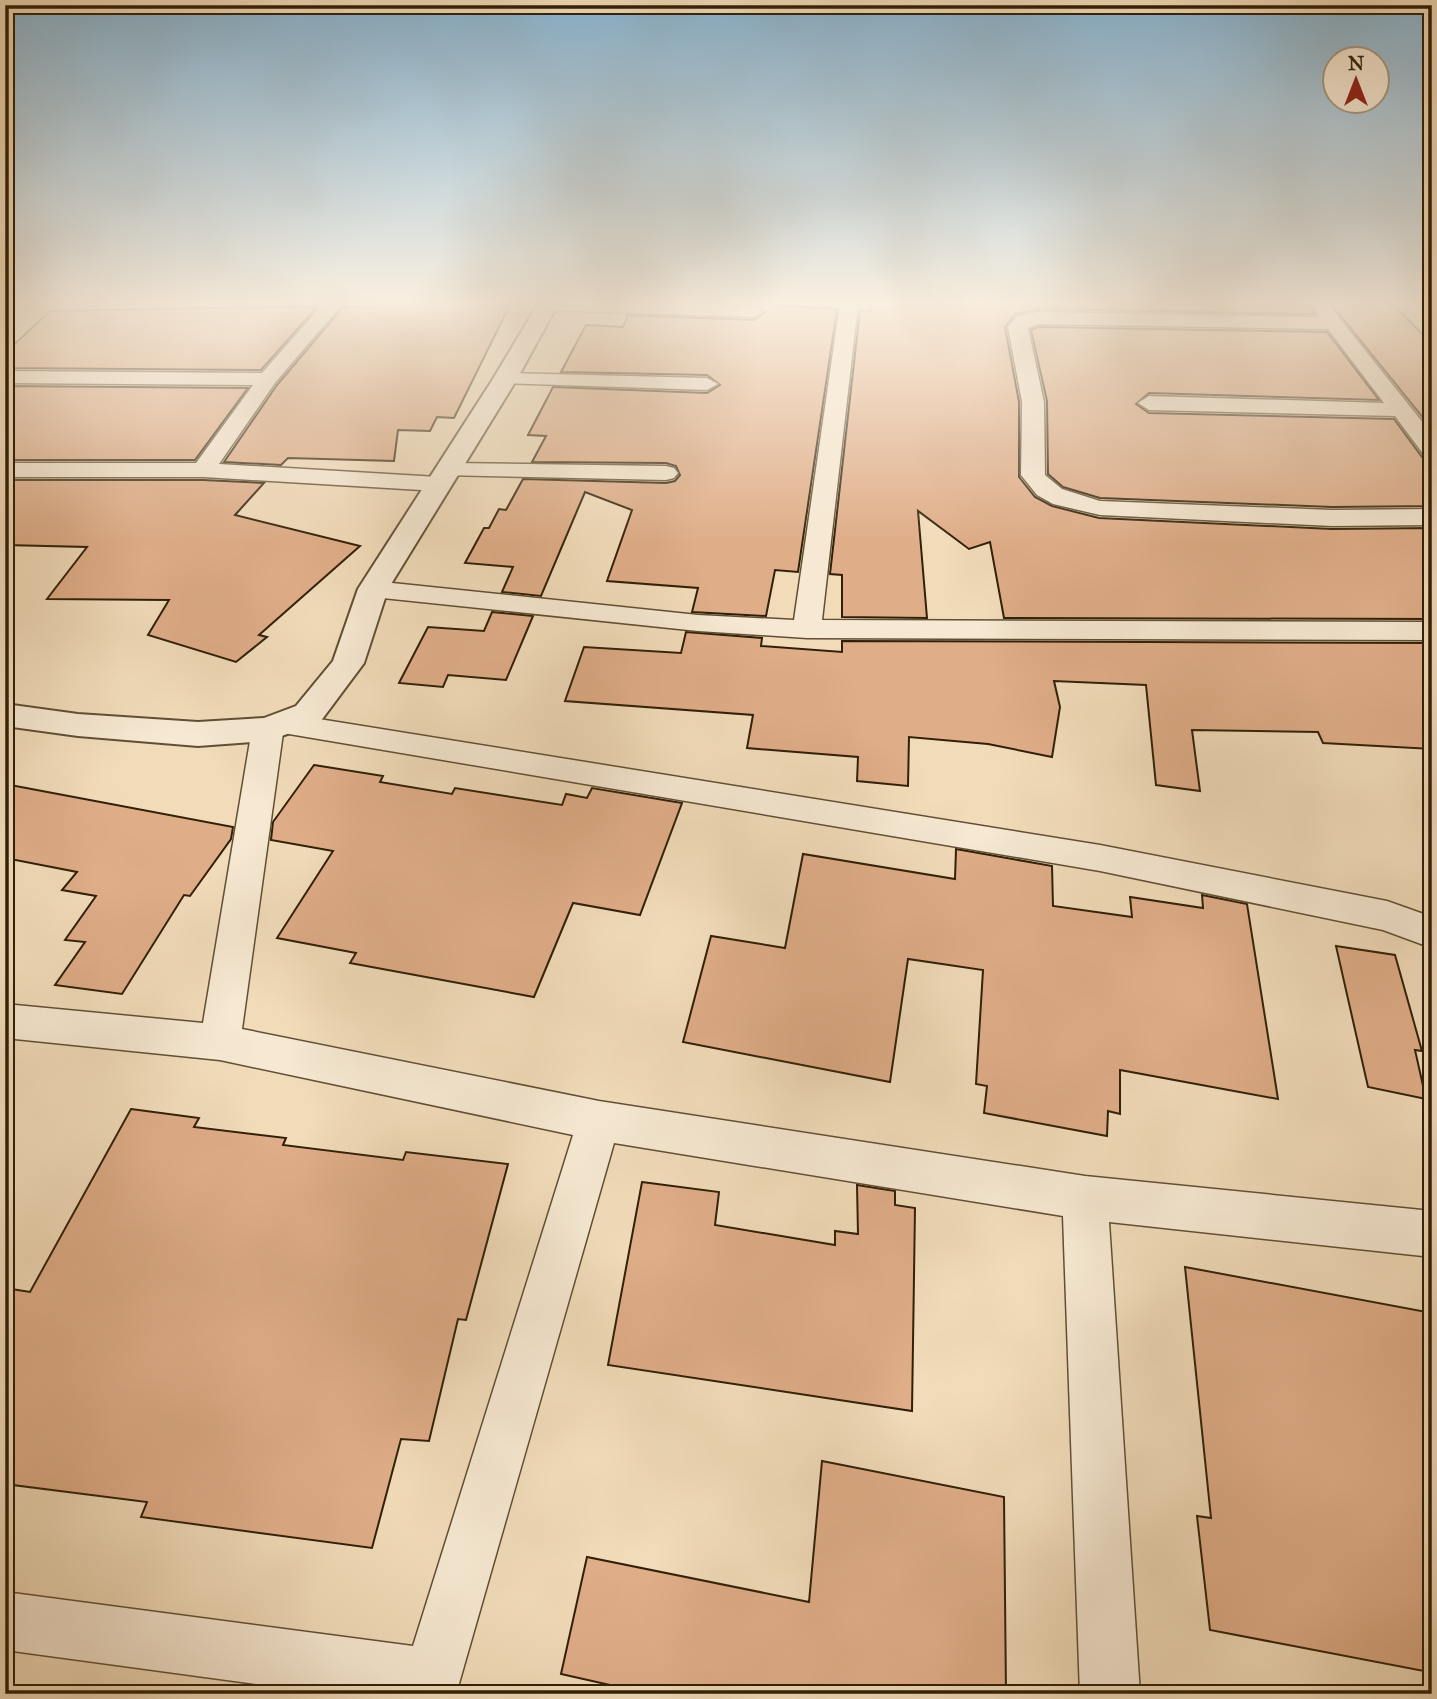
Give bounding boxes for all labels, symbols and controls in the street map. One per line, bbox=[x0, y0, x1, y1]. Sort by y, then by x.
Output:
north arrow bbox=[1322, 46, 1392, 116]
text: N bbox=[1348, 52, 1364, 75]

